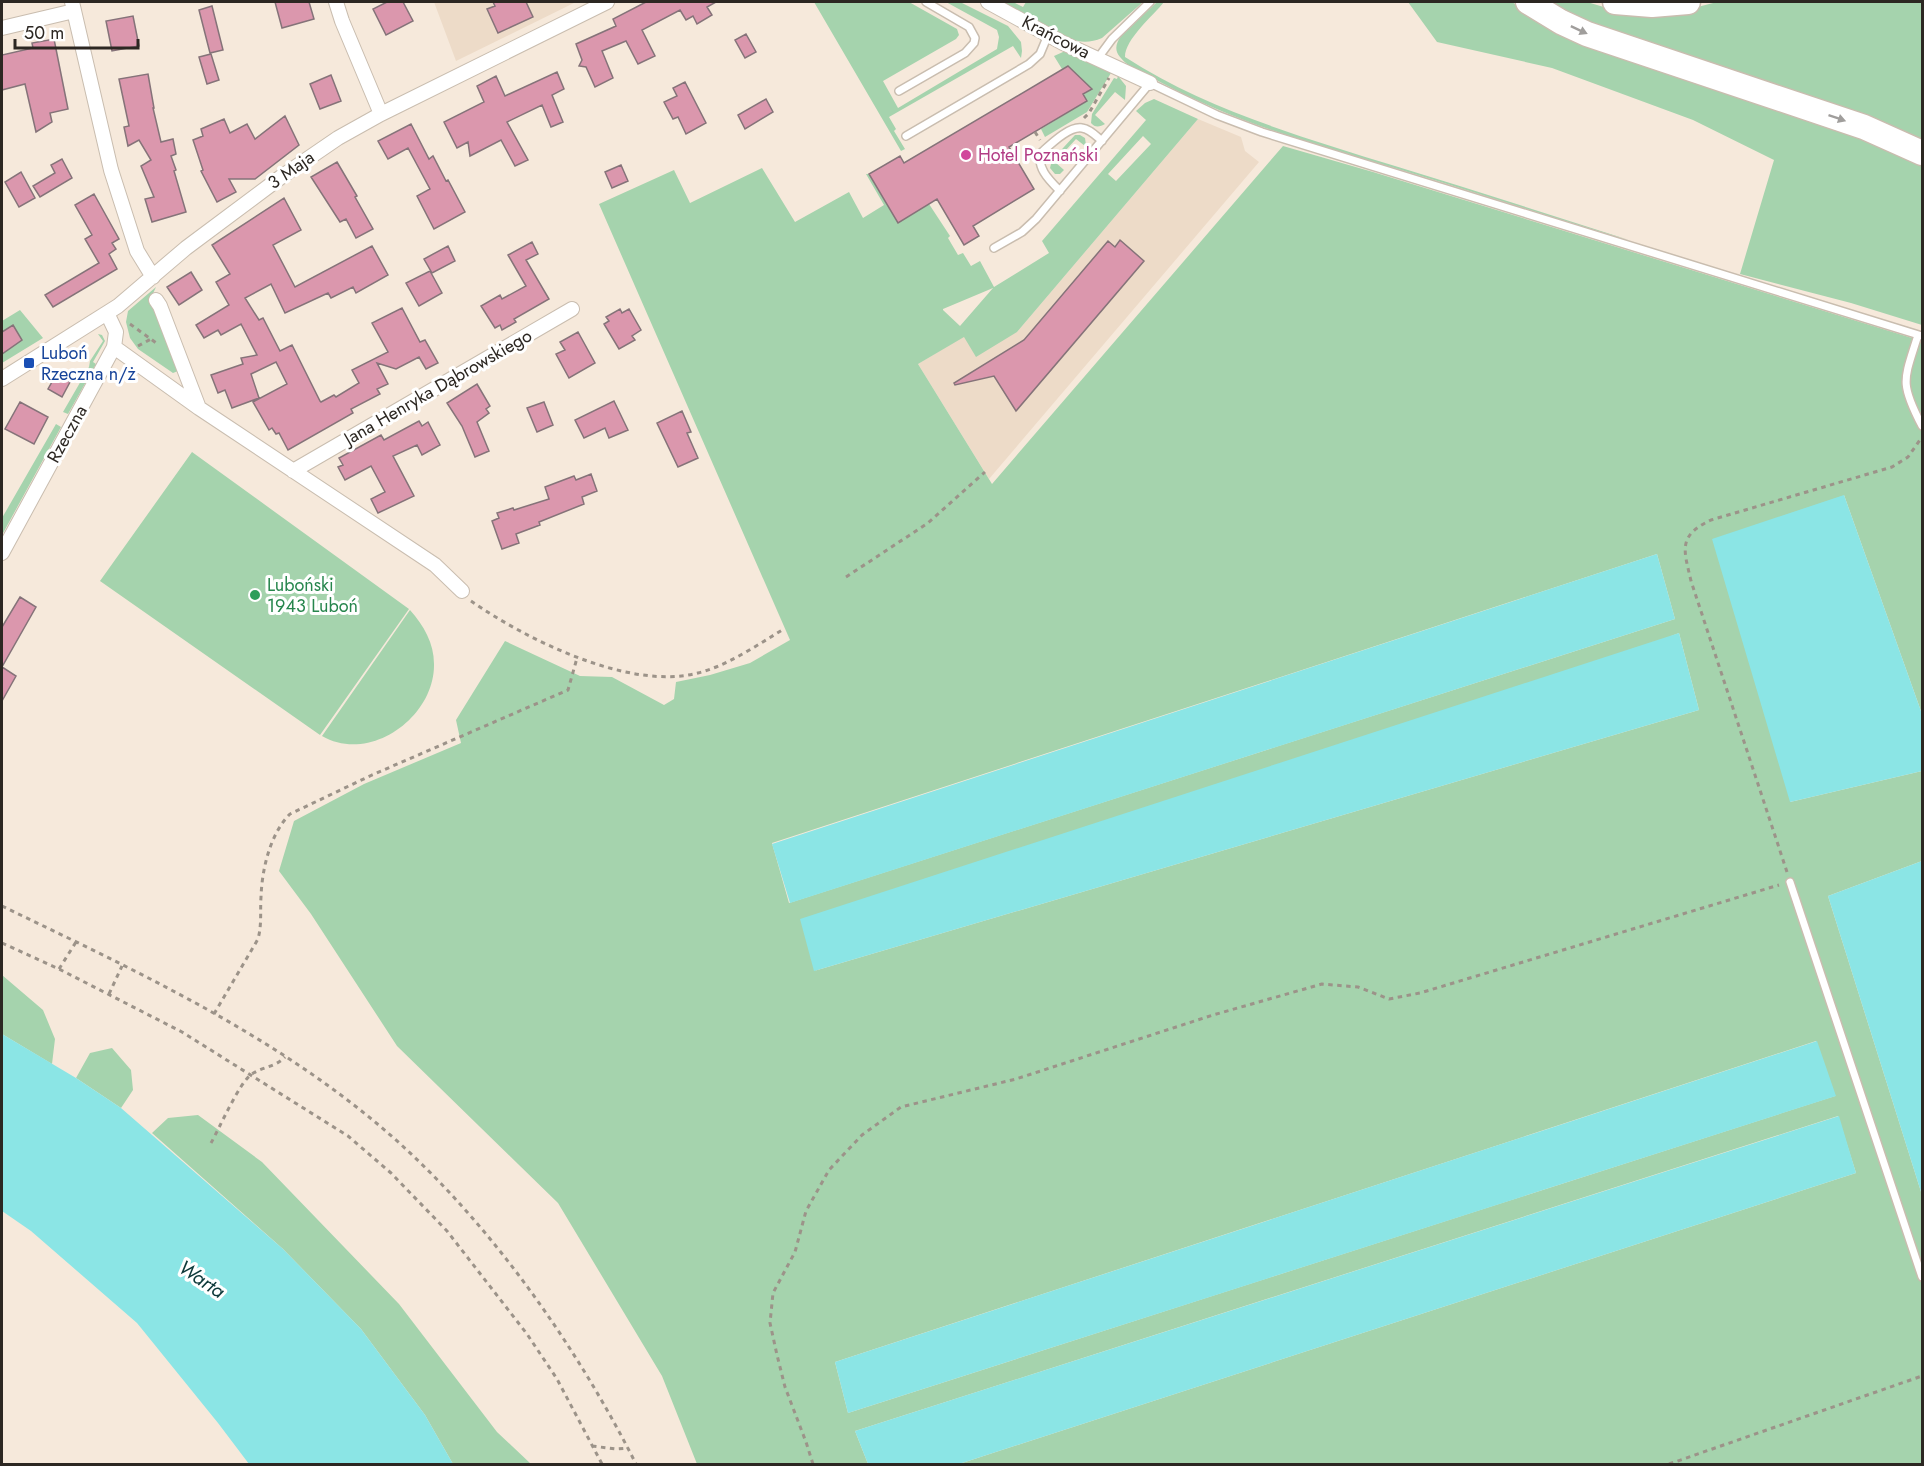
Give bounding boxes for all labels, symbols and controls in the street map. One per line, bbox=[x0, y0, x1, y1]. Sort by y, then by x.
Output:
street label: Krańcowa bbox=[1017, 9, 1095, 65]
scale bar bbox=[15, 12, 138, 50]
text: 50 m bbox=[24, 20, 64, 46]
one-way arrow bbox=[1570, 25, 1588, 35]
one-way arrow bbox=[1828, 114, 1846, 124]
place label: Hotel Poznański bbox=[978, 142, 1098, 168]
street label: 3 Maja bbox=[262, 145, 320, 195]
marker: Hotel Poznański bbox=[959, 148, 973, 162]
street label: Jana Henryka Dąbrowskiego bbox=[338, 322, 537, 452]
place label: Luboń Rzeczna n/ż bbox=[41, 340, 136, 387]
marker: Luboń Rzeczna n/ż bbox=[22, 356, 36, 370]
street label: Rzeczna bbox=[41, 400, 93, 468]
place label: Luboński 1943 Luboń bbox=[267, 572, 358, 619]
marker: Luboński 1943 Luboń bbox=[248, 588, 262, 602]
water label: Warta bbox=[173, 1253, 231, 1306]

